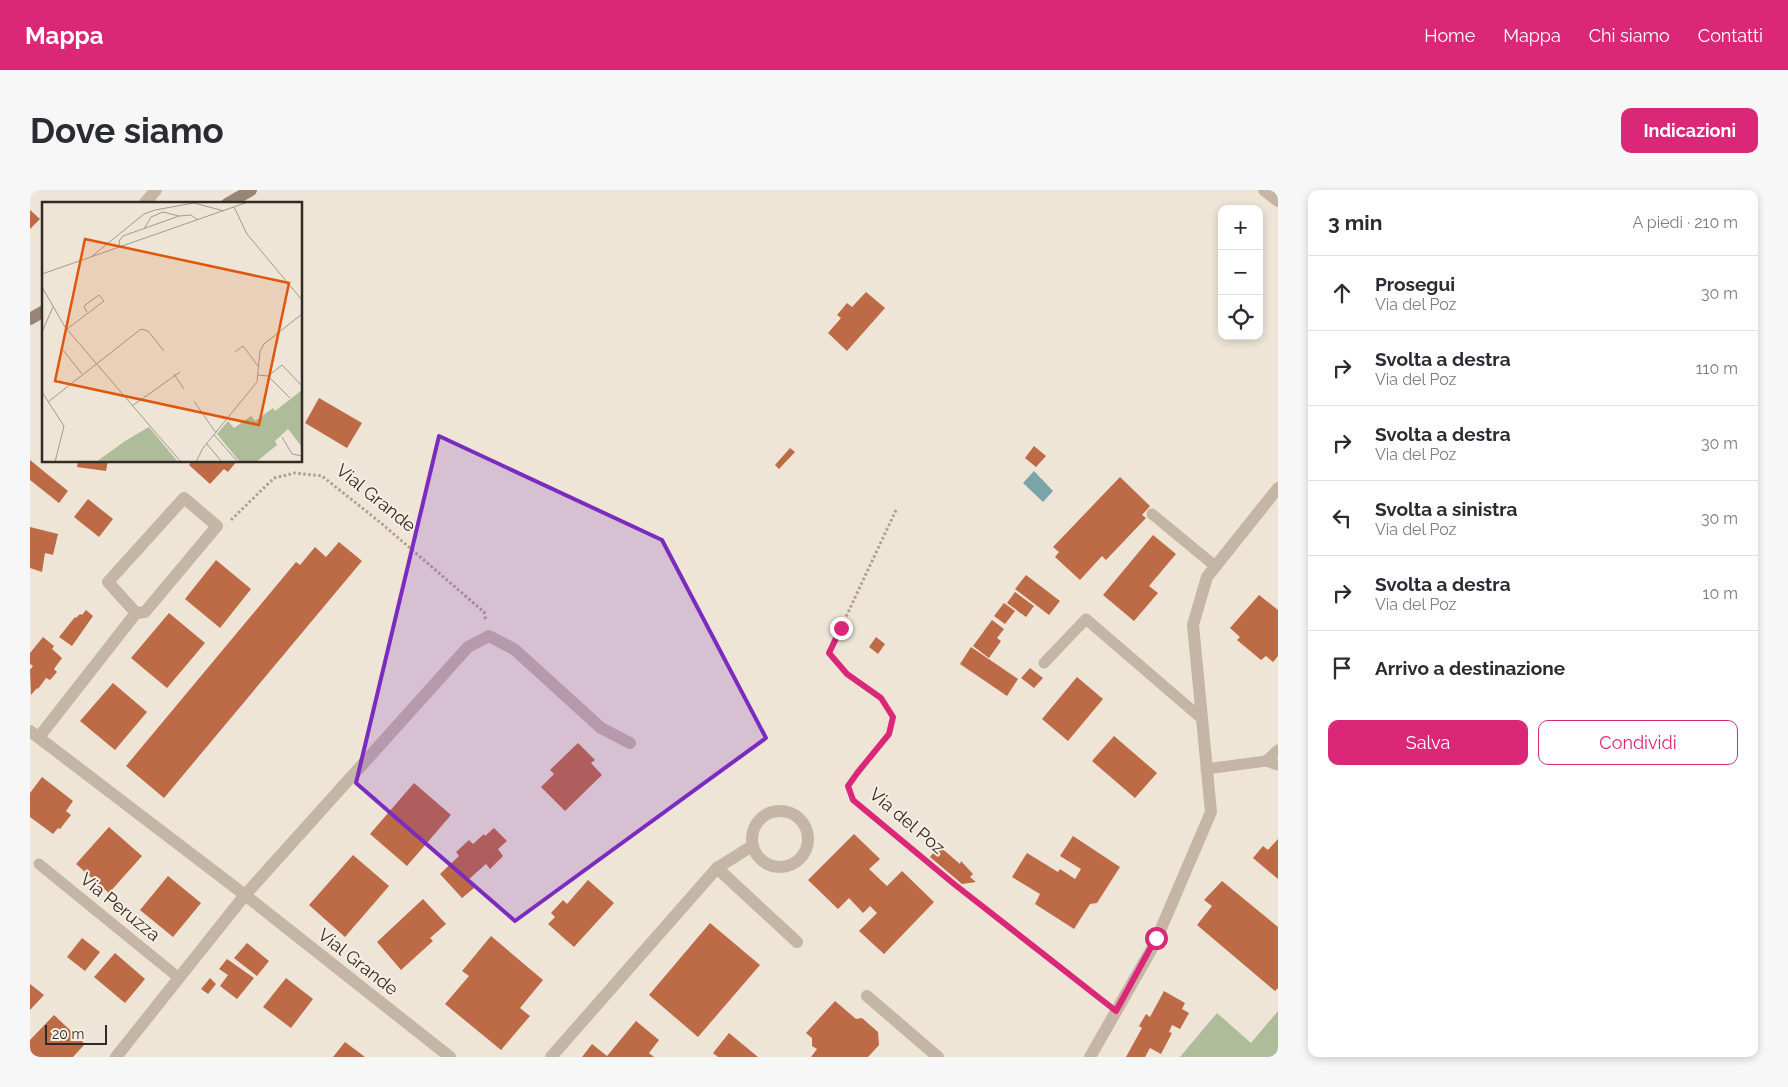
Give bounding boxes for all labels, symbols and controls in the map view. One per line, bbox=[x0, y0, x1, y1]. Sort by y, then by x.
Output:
text: Mappa bbox=[25, 21, 104, 50]
text: Home bbox=[1424, 25, 1475, 46]
text: Mappa bbox=[1503, 25, 1561, 46]
text: Chi siamo bbox=[1589, 25, 1670, 46]
text: Contatti bbox=[1698, 25, 1763, 46]
button: Indicazioni bbox=[1621, 108, 1758, 153]
text: Dove siamo bbox=[30, 110, 224, 151]
inset map bbox=[42, 202, 302, 462]
map controls bbox=[1218, 205, 1263, 340]
button: + bbox=[1218, 205, 1263, 250]
text: 3 min bbox=[1328, 210, 1382, 235]
text: A piedi · 210 m bbox=[1632, 213, 1738, 232]
button: − bbox=[1218, 250, 1263, 295]
text: Prosegui bbox=[1375, 273, 1455, 295]
icon: ahead bbox=[1328, 279, 1356, 307]
text: 30 m bbox=[1701, 284, 1738, 303]
button: locate bbox=[1218, 295, 1263, 340]
text: Via del Poz bbox=[1375, 295, 1456, 314]
text: Svolta a destra bbox=[1375, 348, 1511, 370]
icon: right bbox=[1328, 354, 1356, 382]
text: 110 m bbox=[1696, 359, 1738, 378]
text: Via del Poz bbox=[1375, 370, 1456, 389]
text: Svolta a destra bbox=[1375, 423, 1511, 445]
icon: right bbox=[1328, 429, 1356, 457]
text: 30 m bbox=[1701, 434, 1738, 453]
text: Via del Poz bbox=[1375, 445, 1456, 464]
street label: Vial Grande bbox=[332, 459, 421, 536]
text: Svolta a sinistra bbox=[1375, 498, 1517, 520]
icon: left bbox=[1328, 504, 1356, 532]
text: 30 m bbox=[1701, 509, 1738, 528]
text: Via del Poz bbox=[1375, 520, 1456, 539]
text: Svolta a destra bbox=[1375, 573, 1511, 595]
icon: right bbox=[1328, 579, 1356, 607]
text: 10 m bbox=[1703, 584, 1738, 603]
text: Via del Poz bbox=[1375, 595, 1456, 614]
route end bbox=[830, 617, 853, 640]
icon: arrive bbox=[1328, 654, 1356, 682]
text: Arrivo a destinazione bbox=[1375, 657, 1565, 679]
button: Salva bbox=[1328, 720, 1528, 765]
button: Condividi bbox=[1538, 720, 1738, 765]
street label: Via del Poz bbox=[865, 783, 949, 858]
street label: Via Peruzza bbox=[76, 868, 164, 945]
street label: Vial Grande bbox=[314, 924, 403, 1000]
route start bbox=[1145, 927, 1168, 950]
scale bar bbox=[45, 1022, 108, 1045]
text: 20 m bbox=[52, 1026, 84, 1042]

